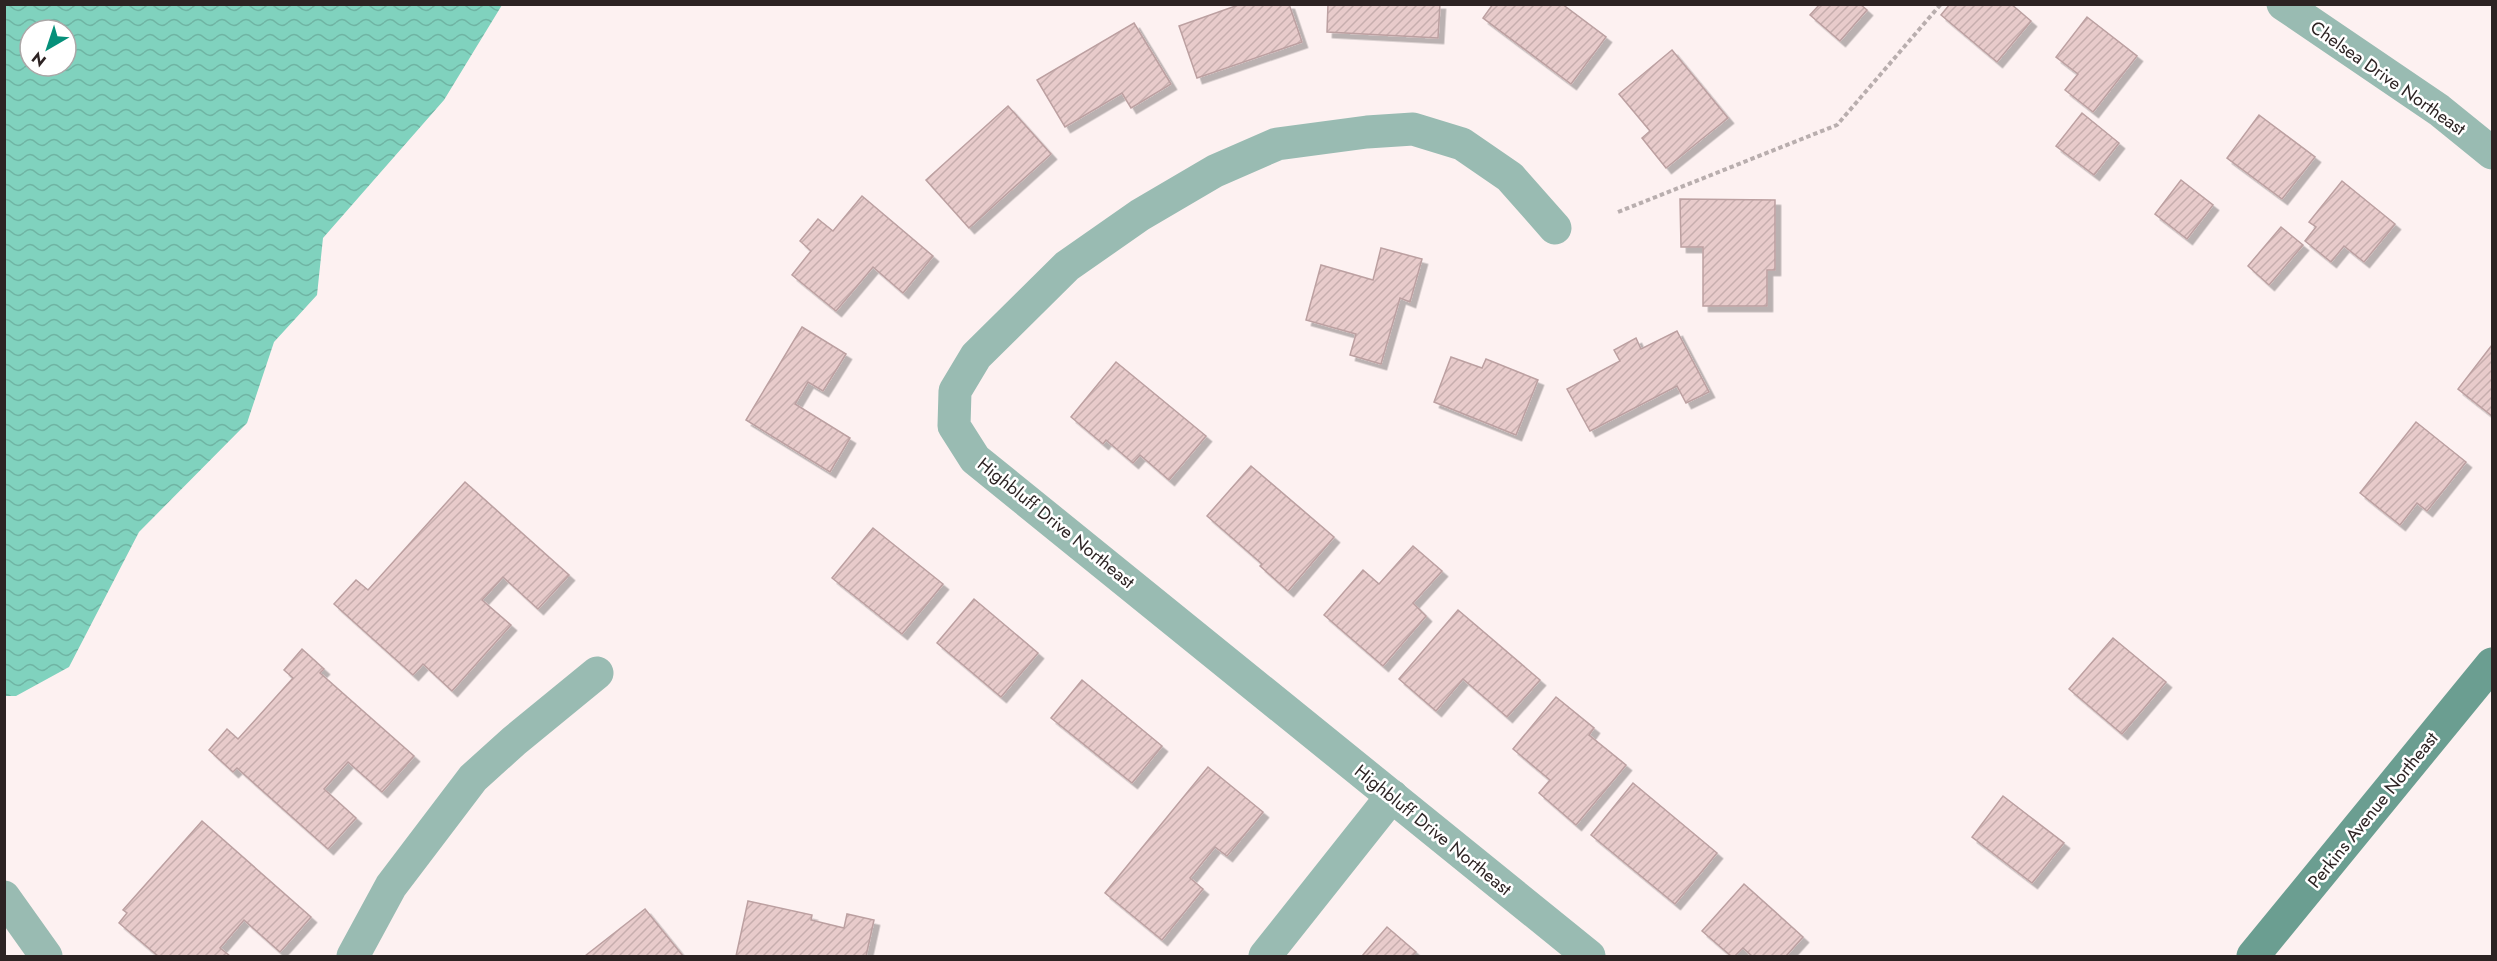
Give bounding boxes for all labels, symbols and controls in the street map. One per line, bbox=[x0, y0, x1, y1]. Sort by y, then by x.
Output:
street label: Chelsea Drive Northeast bbox=[2305, 14, 2472, 142]
north arrow bbox=[18, 18, 78, 78]
text: N bbox=[27, 46, 51, 72]
street label: Highbluff Drive Northeast bbox=[972, 451, 1141, 595]
street label: Perkins Avenue Northeast bbox=[2302, 726, 2445, 894]
street label: Highbluff Drive Northeast bbox=[1349, 758, 1518, 902]

